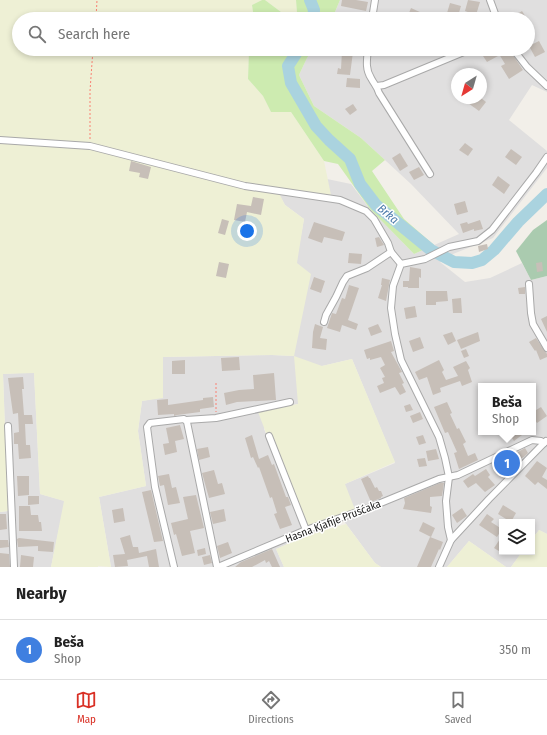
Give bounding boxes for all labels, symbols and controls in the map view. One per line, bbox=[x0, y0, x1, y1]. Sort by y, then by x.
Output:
search box bbox=[12, 12, 535, 56]
icon: search bbox=[26, 23, 48, 45]
text: Search here bbox=[58, 25, 130, 43]
north arrow bbox=[451, 68, 487, 104]
water label: Brka bbox=[375, 201, 401, 227]
your location bbox=[237, 221, 257, 241]
popup bbox=[478, 383, 536, 435]
text: Beša bbox=[492, 393, 522, 411]
text: Shop bbox=[492, 411, 519, 426]
pin: 1 bbox=[494, 448, 520, 478]
street label: Hasna Kjafije Prušćaka bbox=[284, 497, 383, 546]
map controls bbox=[499, 519, 535, 555]
button: layers bbox=[499, 519, 535, 555]
text: Nearby bbox=[16, 583, 67, 604]
text: Beša bbox=[54, 633, 84, 651]
text: 1 bbox=[26, 642, 32, 657]
text: 350 m bbox=[499, 642, 531, 657]
text: Shop bbox=[54, 651, 81, 666]
tab: Map bbox=[75, 689, 97, 726]
tab: Directions bbox=[248, 689, 294, 726]
tab: Saved bbox=[445, 689, 472, 726]

